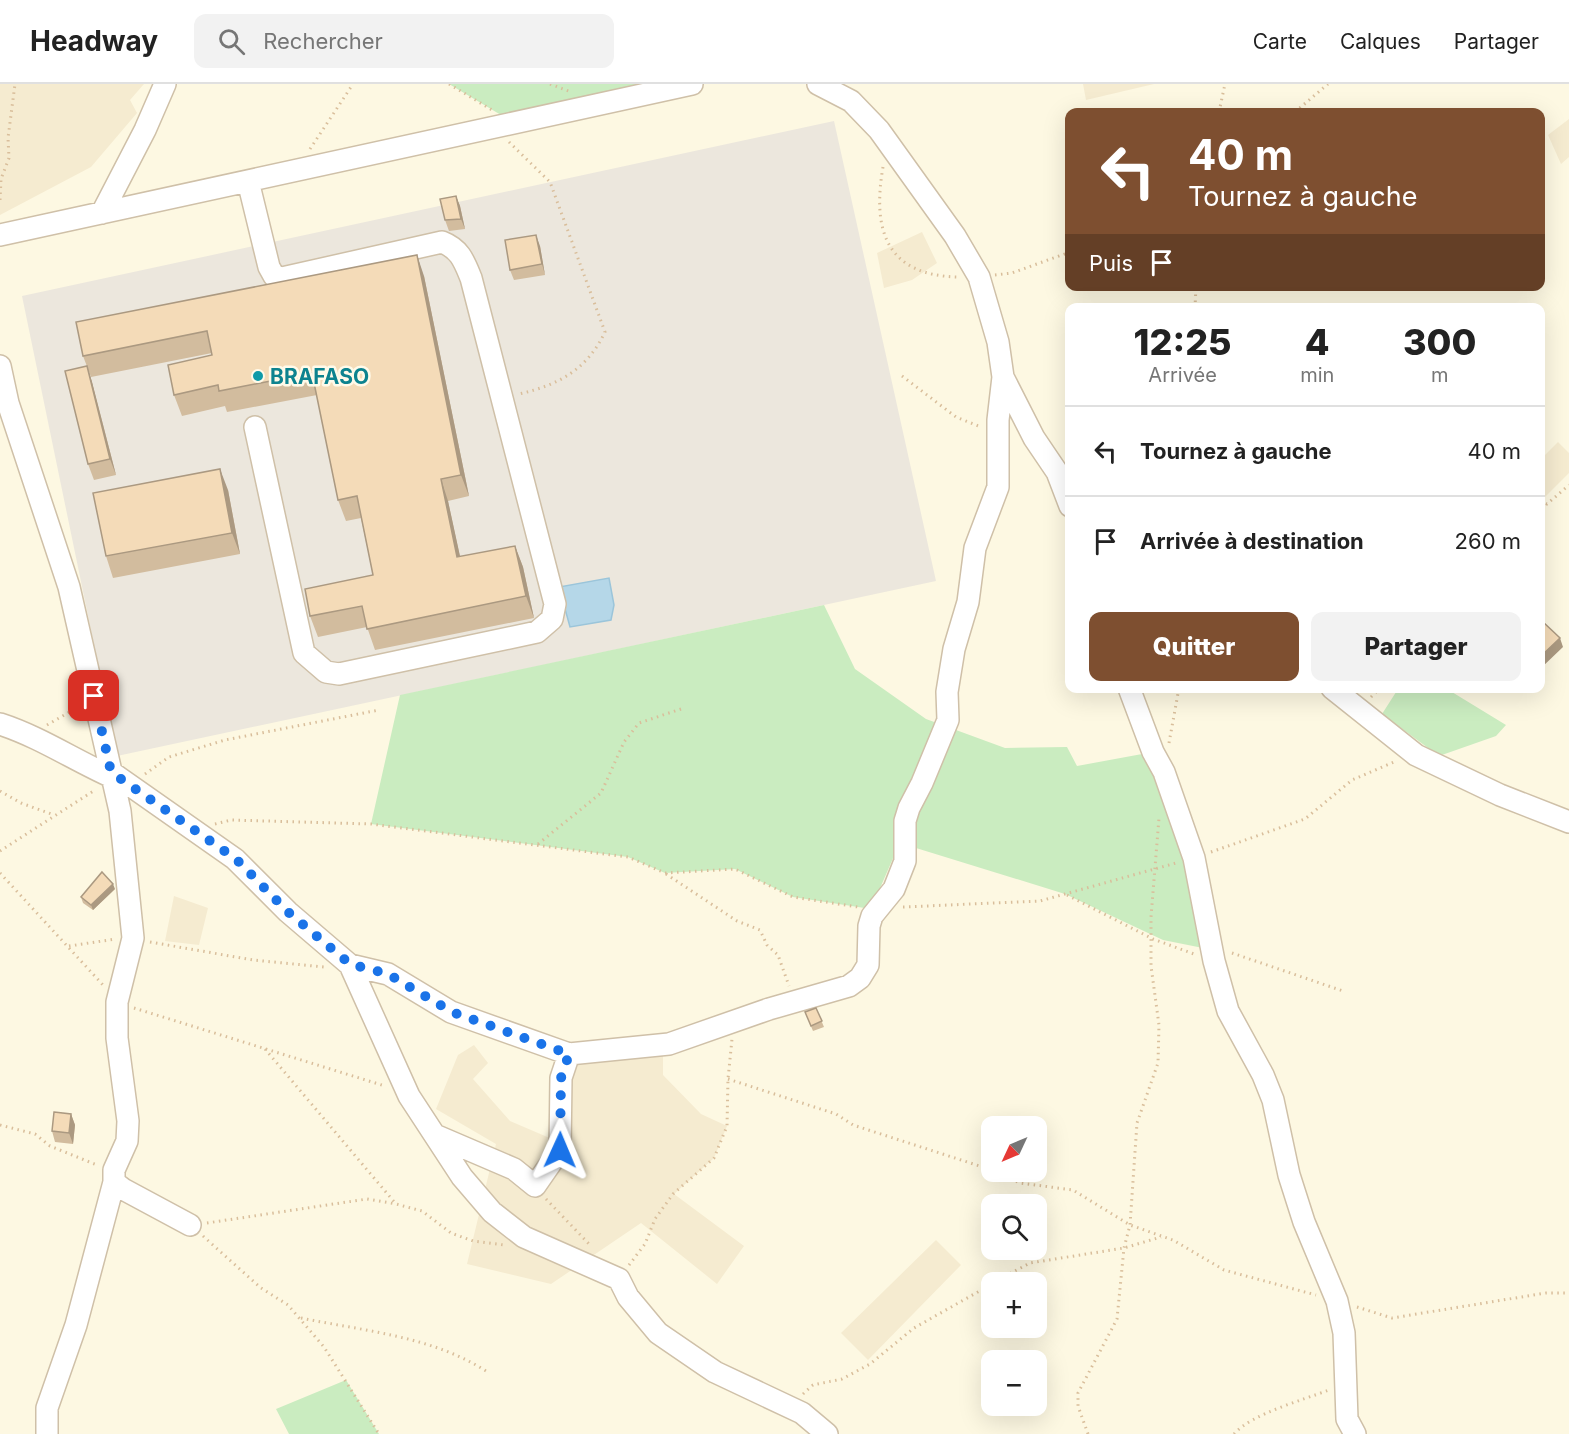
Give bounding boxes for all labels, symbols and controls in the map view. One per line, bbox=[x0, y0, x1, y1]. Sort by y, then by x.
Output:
search box bbox=[194, 14, 614, 68]
text: Headway bbox=[30, 24, 158, 58]
icon: search bbox=[215, 25, 248, 58]
text: Rechercher bbox=[263, 28, 383, 54]
text: Carte bbox=[1253, 29, 1307, 54]
text: Calques bbox=[1340, 29, 1421, 54]
text: Partager bbox=[1454, 29, 1539, 54]
text: 40 m bbox=[1188, 129, 1293, 180]
icon: left bbox=[1089, 132, 1167, 210]
text: Tournez à gauche bbox=[1188, 180, 1417, 213]
icon: arrive bbox=[1145, 246, 1178, 279]
text: Puis bbox=[1089, 250, 1133, 276]
text: 12:25 bbox=[1134, 320, 1232, 364]
text: 4 bbox=[1305, 320, 1330, 364]
text: 300 bbox=[1403, 320, 1476, 364]
text: Arrivée bbox=[1148, 363, 1217, 387]
text: min bbox=[1300, 363, 1334, 387]
text: m bbox=[1431, 363, 1448, 387]
place label: BRAFASO bbox=[270, 364, 369, 389]
marker: BRAFASO bbox=[251, 369, 265, 383]
icon: left bbox=[1089, 435, 1122, 468]
text: Tournez à gauche bbox=[1140, 438, 1332, 464]
text: 40 m bbox=[1467, 438, 1521, 464]
icon: arrive bbox=[1089, 525, 1122, 558]
text: Arrivée à destination bbox=[1140, 528, 1364, 554]
text: 260 m bbox=[1455, 528, 1521, 554]
button: Quitter bbox=[1089, 612, 1299, 681]
button: Partager bbox=[1311, 612, 1521, 681]
pin bbox=[68, 670, 119, 721]
icon: arrive bbox=[77, 679, 110, 712]
north arrow bbox=[981, 1116, 1047, 1182]
map controls bbox=[981, 1116, 1047, 1416]
position arrow bbox=[528, 1118, 592, 1182]
button: search bbox=[981, 1194, 1047, 1260]
button: + bbox=[981, 1272, 1047, 1338]
button: − bbox=[981, 1350, 1047, 1416]

